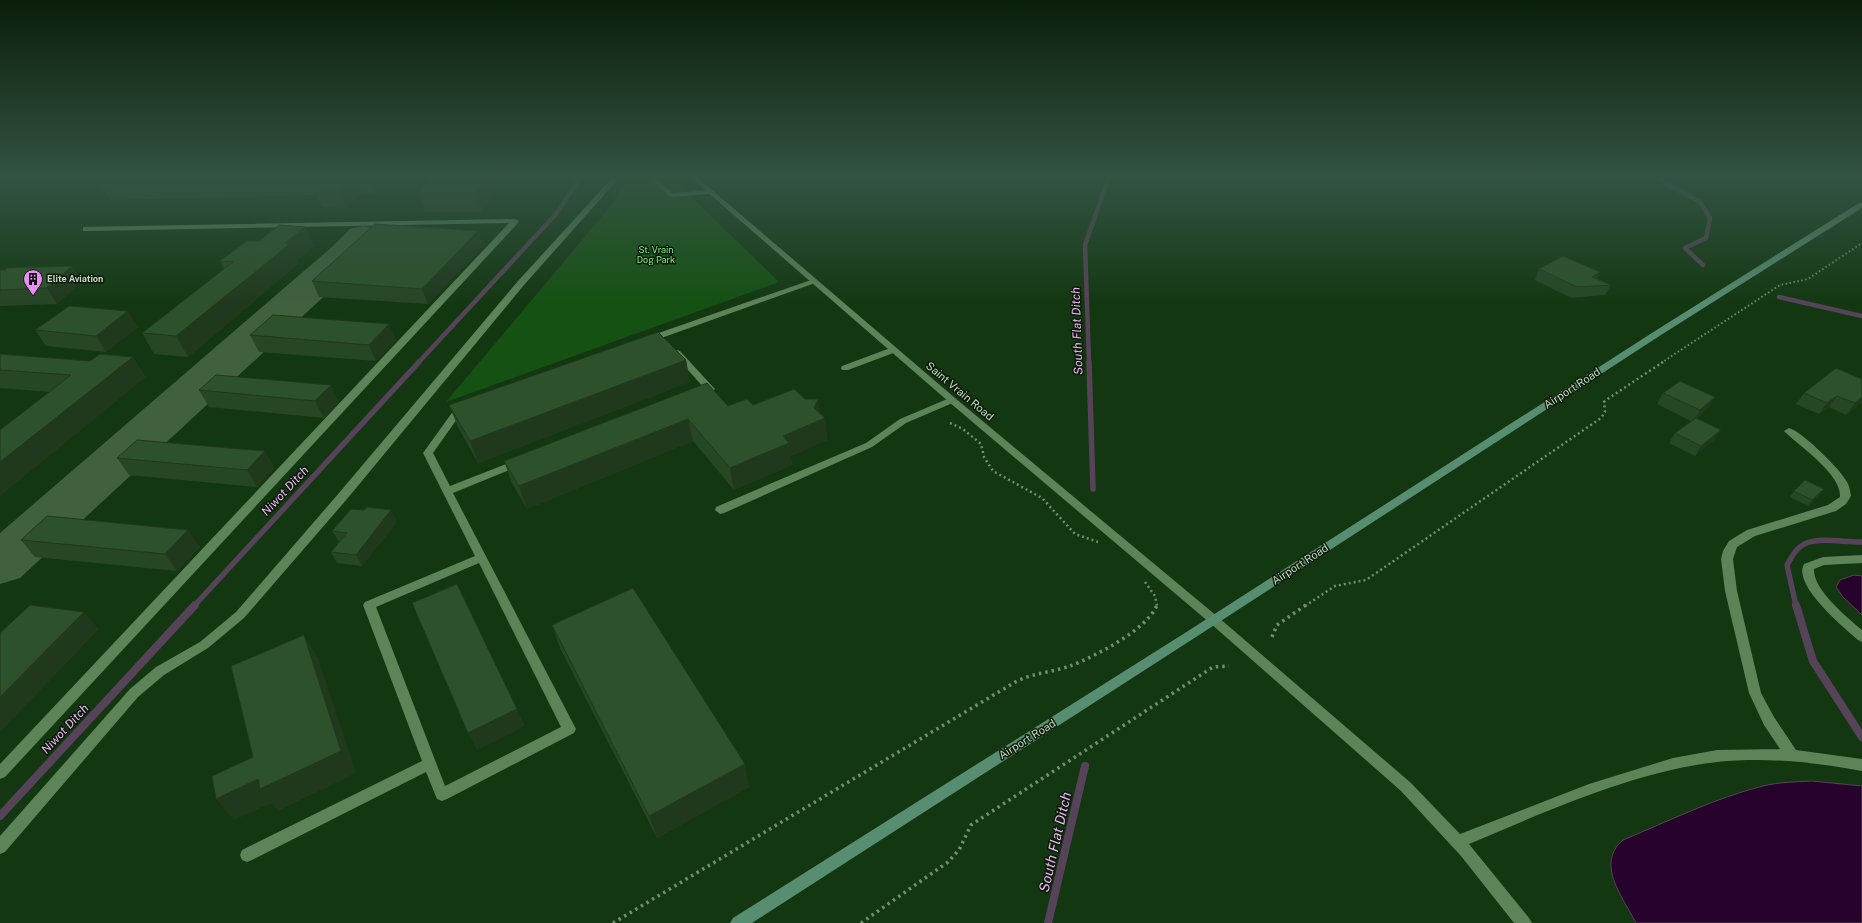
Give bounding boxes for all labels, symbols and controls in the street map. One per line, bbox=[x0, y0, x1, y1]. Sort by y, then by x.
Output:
park label: St. Vrain Dog Park bbox=[637, 244, 675, 265]
building icon: Elite Aviation bbox=[22, 268, 44, 296]
place label: Elite Aviation bbox=[47, 273, 103, 284]
water label: South Flat Ditch bbox=[1068, 287, 1086, 375]
street label: Saint Vrain Road bbox=[924, 359, 996, 423]
street label: Airport Road bbox=[1542, 365, 1602, 411]
water label: Niwot Ditch bbox=[259, 463, 312, 519]
street label: Airport Road bbox=[1270, 541, 1330, 587]
water label: Niwot Ditch bbox=[39, 701, 92, 757]
street label: Airport Road bbox=[996, 717, 1058, 761]
water label: South Flat Ditch bbox=[1036, 790, 1074, 894]

